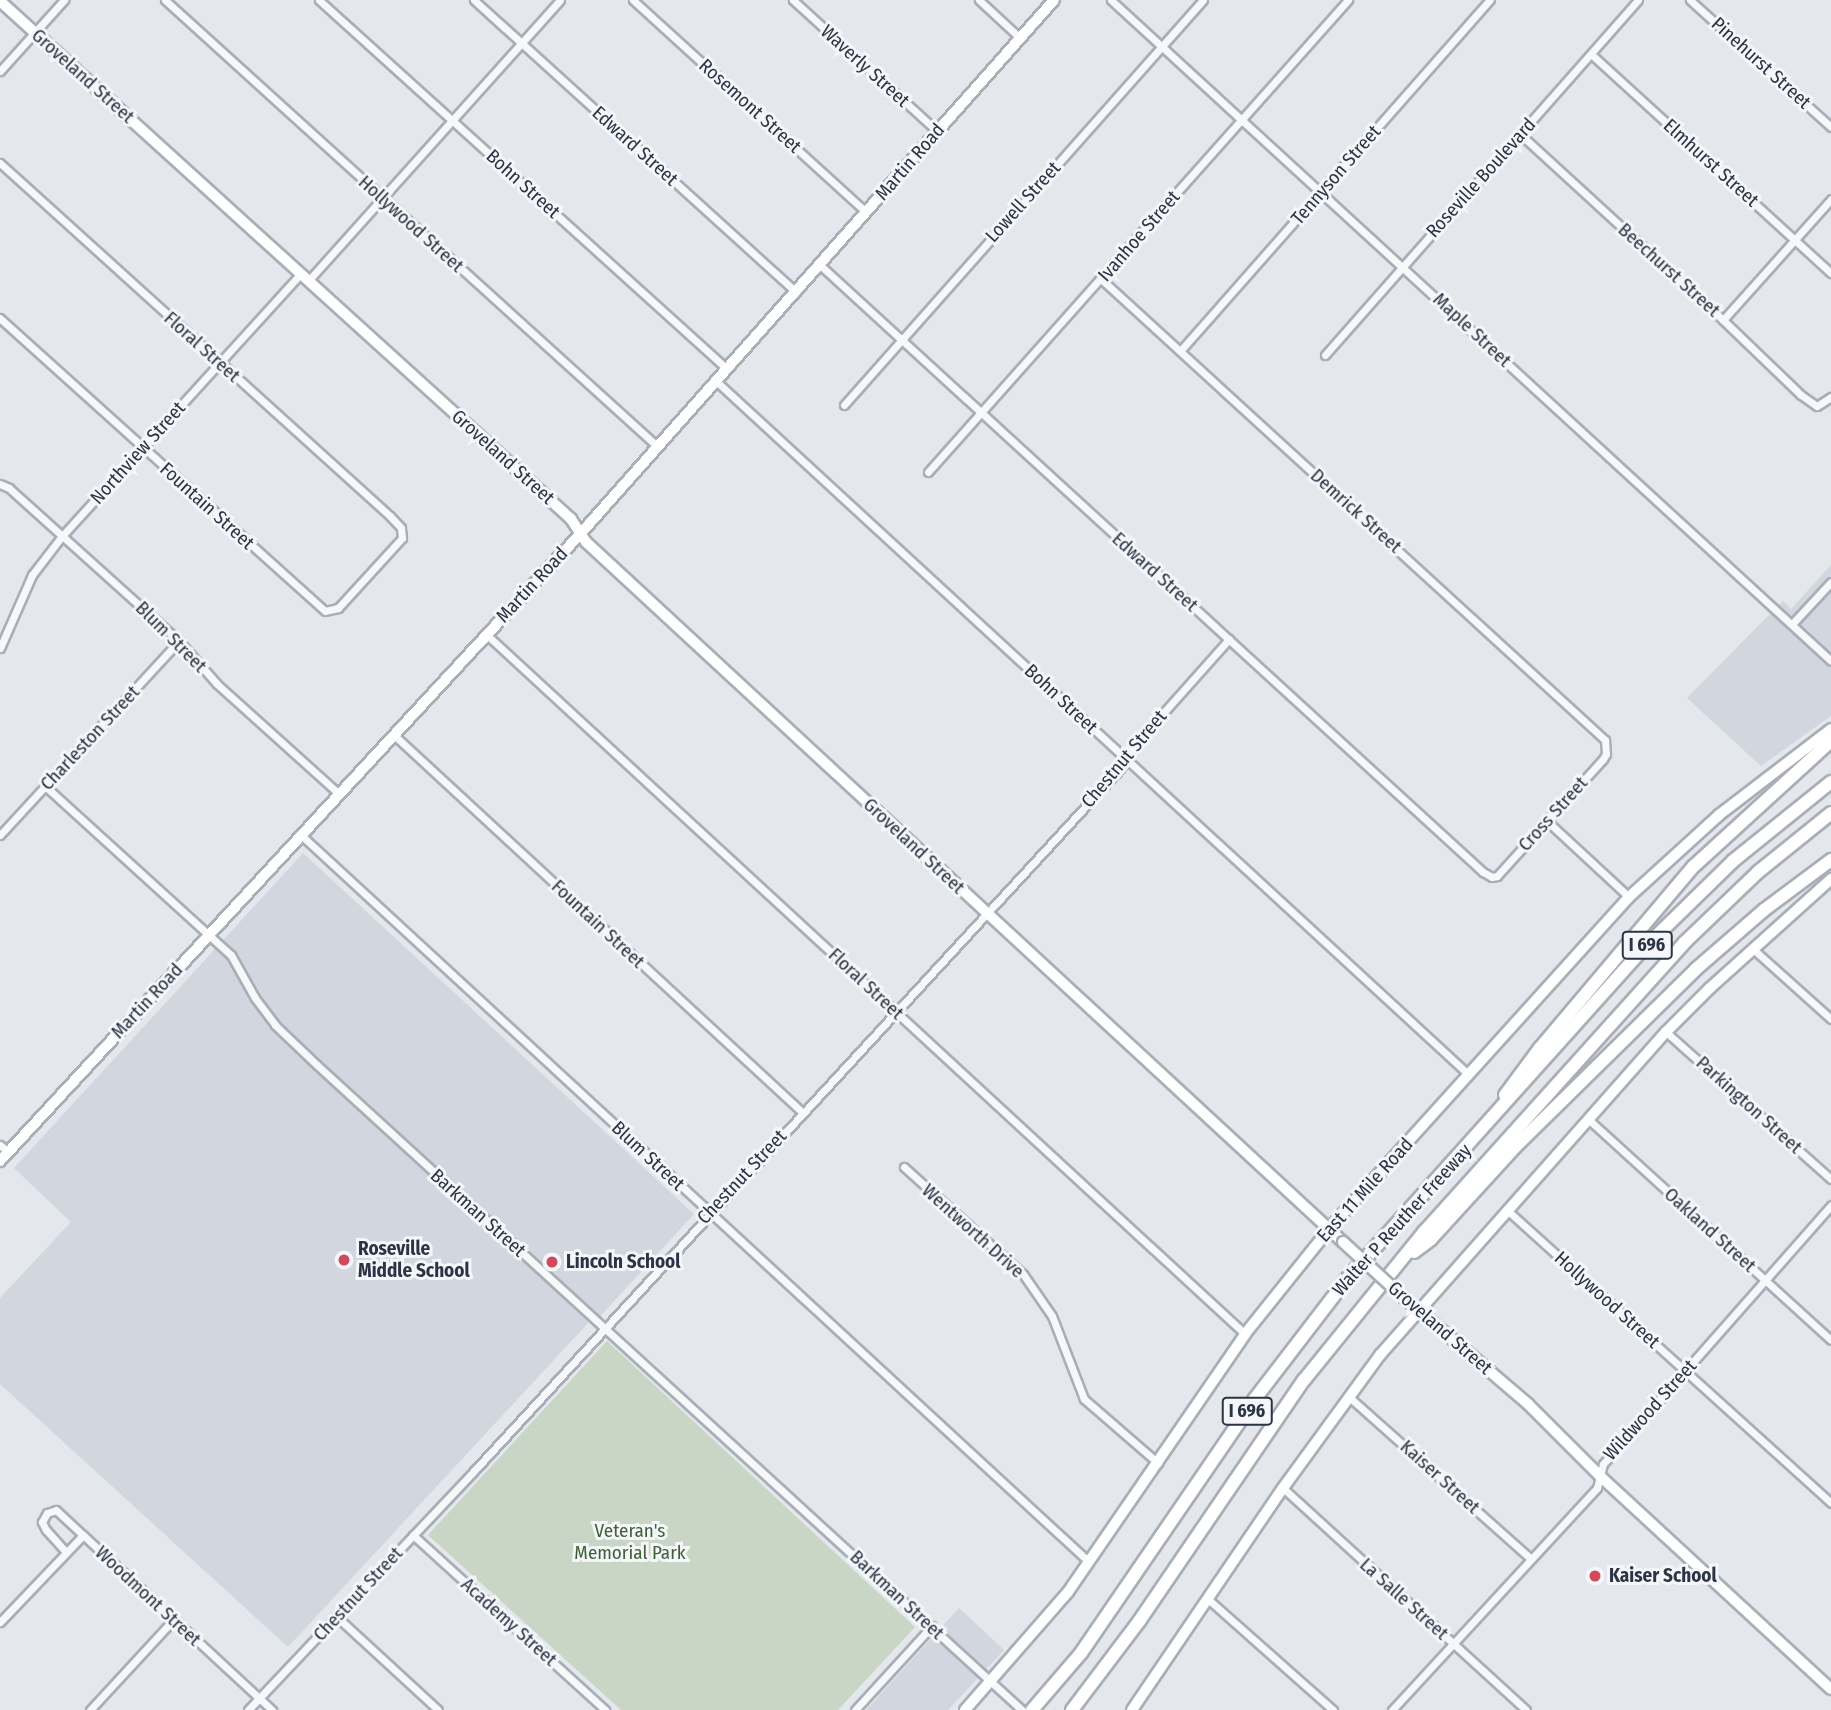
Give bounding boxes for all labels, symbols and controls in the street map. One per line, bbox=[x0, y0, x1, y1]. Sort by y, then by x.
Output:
street label: Pinehurst Street bbox=[1707, 12, 1815, 114]
street label: Waverly Street bbox=[816, 20, 914, 112]
street label: Groveland Street bbox=[27, 24, 139, 128]
street label: Rosemont Street bbox=[694, 54, 806, 158]
street label: Edward Street bbox=[587, 101, 683, 191]
street label: Roseville Boulevard bbox=[1421, 114, 1541, 242]
street label: Elmhurst Street bbox=[1659, 114, 1763, 212]
street label: Martin Road bbox=[870, 119, 950, 205]
street label: Tennyson Street bbox=[1286, 120, 1386, 230]
street label: Bohn Street bbox=[481, 145, 565, 223]
street label: Lowell Street bbox=[981, 157, 1065, 247]
street label: Hollywood Street bbox=[354, 171, 468, 277]
street label: Ivanhoe Street bbox=[1093, 186, 1185, 286]
street label: Beechurst Street bbox=[1613, 218, 1725, 322]
street label: Maple Street bbox=[1428, 288, 1516, 372]
street label: Floral Street bbox=[159, 307, 245, 387]
street label: Northview Street bbox=[86, 397, 190, 509]
street label: Groveland Street bbox=[447, 405, 559, 509]
street label: Fountain Street bbox=[155, 458, 259, 554]
street label: Demrick Street bbox=[1306, 464, 1406, 558]
street label: Edward Street bbox=[1107, 527, 1203, 617]
street label: Martin Road bbox=[492, 543, 572, 627]
street label: Blum Street bbox=[131, 597, 211, 677]
street label: Bohn Street bbox=[1020, 659, 1102, 739]
street label: Charleston Street bbox=[36, 681, 144, 795]
street label: Chestnut Street bbox=[1077, 706, 1171, 812]
street label: Cross Street bbox=[1514, 772, 1592, 856]
street label: Groveland Street bbox=[859, 793, 969, 899]
street label: Fountain Street bbox=[547, 875, 649, 973]
road number: I 696 bbox=[1621, 930, 1673, 960]
street label: Floral Street bbox=[824, 943, 908, 1025]
street label: Martin Road bbox=[107, 959, 187, 1043]
street label: Parkington Street bbox=[1691, 1051, 1807, 1159]
street label: Blum Street bbox=[607, 1117, 689, 1195]
street label: Chestnut Street bbox=[693, 1125, 791, 1229]
street label: East 11 Mile Road bbox=[1312, 1133, 1418, 1247]
street label: Walter P Reuther Freeway bbox=[1328, 1139, 1476, 1301]
street label: Barkman Street bbox=[426, 1164, 530, 1262]
street label: Wentworth Drive bbox=[917, 1179, 1029, 1283]
street label: Oakland Street bbox=[1659, 1183, 1761, 1277]
place label: Roseville Middle School bbox=[358, 1238, 470, 1282]
street label: Hollywood Street bbox=[1550, 1247, 1664, 1353]
place label: Lincoln School bbox=[566, 1251, 680, 1273]
marker: Roseville Middle School bbox=[336, 1252, 352, 1268]
marker: Lincoln School bbox=[544, 1254, 560, 1270]
street label: Groveland Street bbox=[1383, 1277, 1497, 1379]
street label: Wildwood Street bbox=[1599, 1355, 1701, 1465]
road number: I 696 bbox=[1221, 1396, 1273, 1426]
street label: Kaiser Street bbox=[1395, 1435, 1485, 1519]
park label: Veteran's Memorial Park bbox=[574, 1520, 686, 1564]
street label: Woodmont Street bbox=[90, 1541, 206, 1651]
street label: Chestnut Street bbox=[309, 1542, 407, 1646]
street label: Barkman Street bbox=[845, 1546, 949, 1644]
street label: La Salle Street bbox=[1355, 1553, 1453, 1645]
place label: Kaiser School bbox=[1609, 1565, 1717, 1587]
marker: Kaiser School bbox=[1587, 1568, 1603, 1584]
street label: Academy Street bbox=[456, 1573, 562, 1671]

